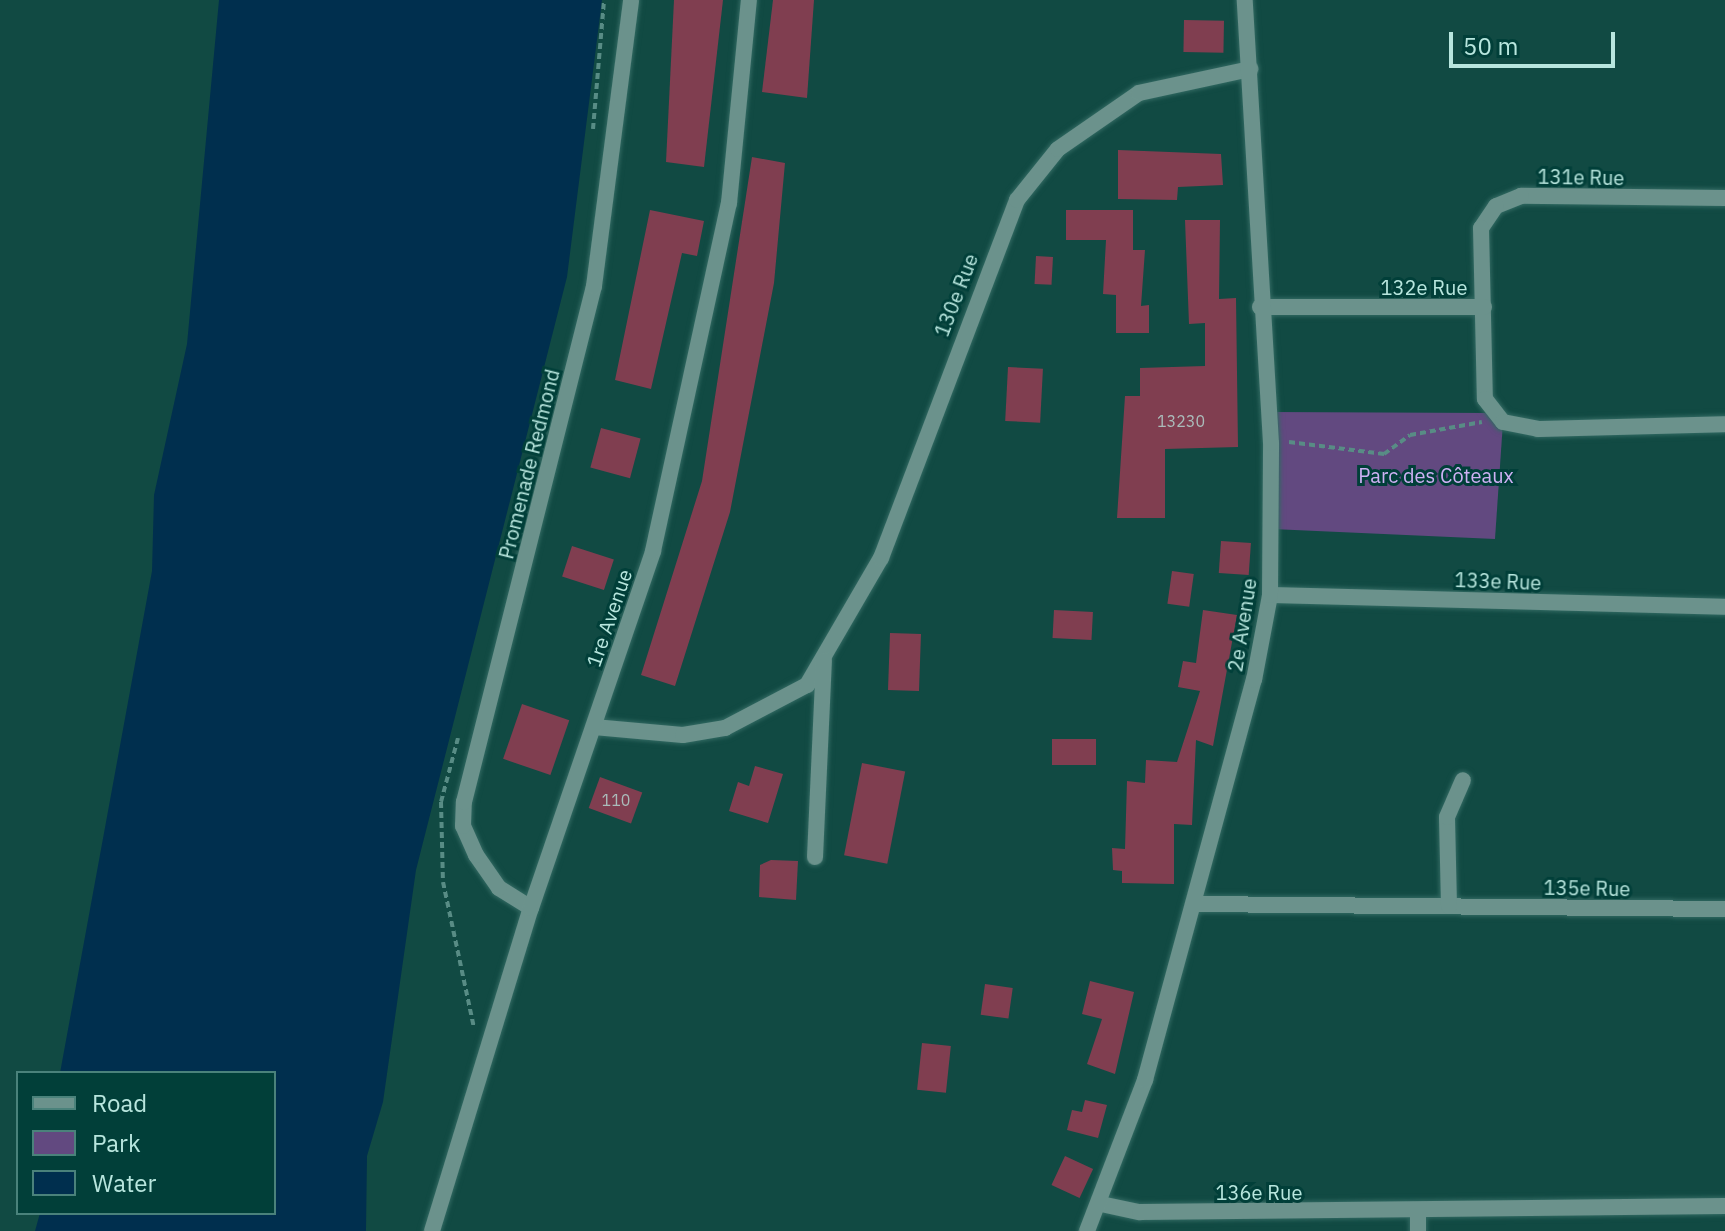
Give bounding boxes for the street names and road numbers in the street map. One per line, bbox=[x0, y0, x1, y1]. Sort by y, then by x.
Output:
street label: 131e Rue bbox=[1537, 164, 1625, 190]
street label: 130e Rue bbox=[929, 250, 983, 340]
street label: 132e Rue bbox=[1381, 275, 1467, 299]
street label: Promenade Redmond bbox=[494, 367, 564, 561]
street label: 1re Avenue bbox=[581, 566, 637, 670]
street label: 133e Rue bbox=[1454, 567, 1542, 595]
street label: 2e Avenue bbox=[1223, 576, 1261, 674]
street label: 135e Rue bbox=[1543, 875, 1631, 901]
street label: 136e Rue bbox=[1216, 1180, 1302, 1204]

